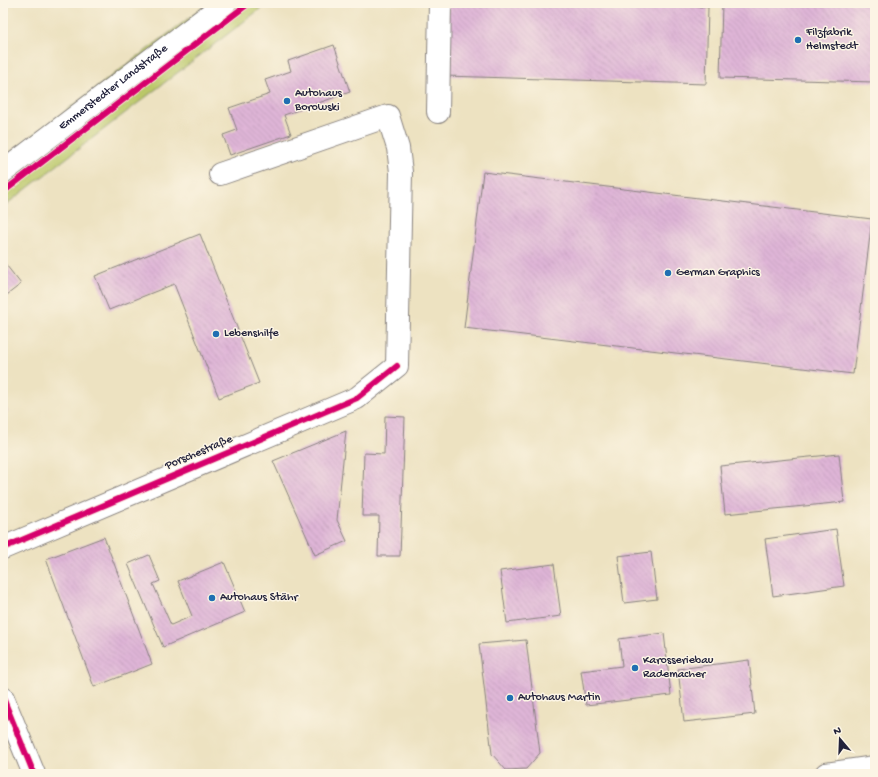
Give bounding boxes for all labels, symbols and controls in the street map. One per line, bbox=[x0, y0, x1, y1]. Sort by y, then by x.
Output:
place label: Filzfabrik Helmstedt bbox=[805, 26, 859, 54]
marker: Filzfabrik Helmstedt bbox=[793, 35, 803, 45]
street label: Emmerstedter Landstraße bbox=[56, 41, 172, 134]
place label: Autohaus Borowski bbox=[294, 87, 343, 115]
marker: Autohaus Borowski bbox=[282, 96, 292, 106]
place label: German Graphics bbox=[676, 266, 760, 280]
marker: German Graphics bbox=[663, 268, 673, 278]
place label: Lebenshilfe bbox=[224, 327, 280, 341]
marker: Lebenshilfe bbox=[211, 329, 221, 339]
street label: Porschestraße bbox=[162, 432, 236, 474]
place label: Autohaus Stähr bbox=[220, 591, 299, 605]
marker: Autohaus Stähr bbox=[207, 593, 217, 603]
place label: Karosseriebau Rademacher bbox=[643, 654, 714, 682]
marker: Karosseriebau Rademacher bbox=[630, 663, 640, 673]
place label: Autohaus Martin bbox=[518, 691, 601, 705]
marker: Autohaus Martin bbox=[505, 693, 515, 703]
north arrow bbox=[820, 719, 860, 759]
text: N bbox=[832, 725, 843, 738]

